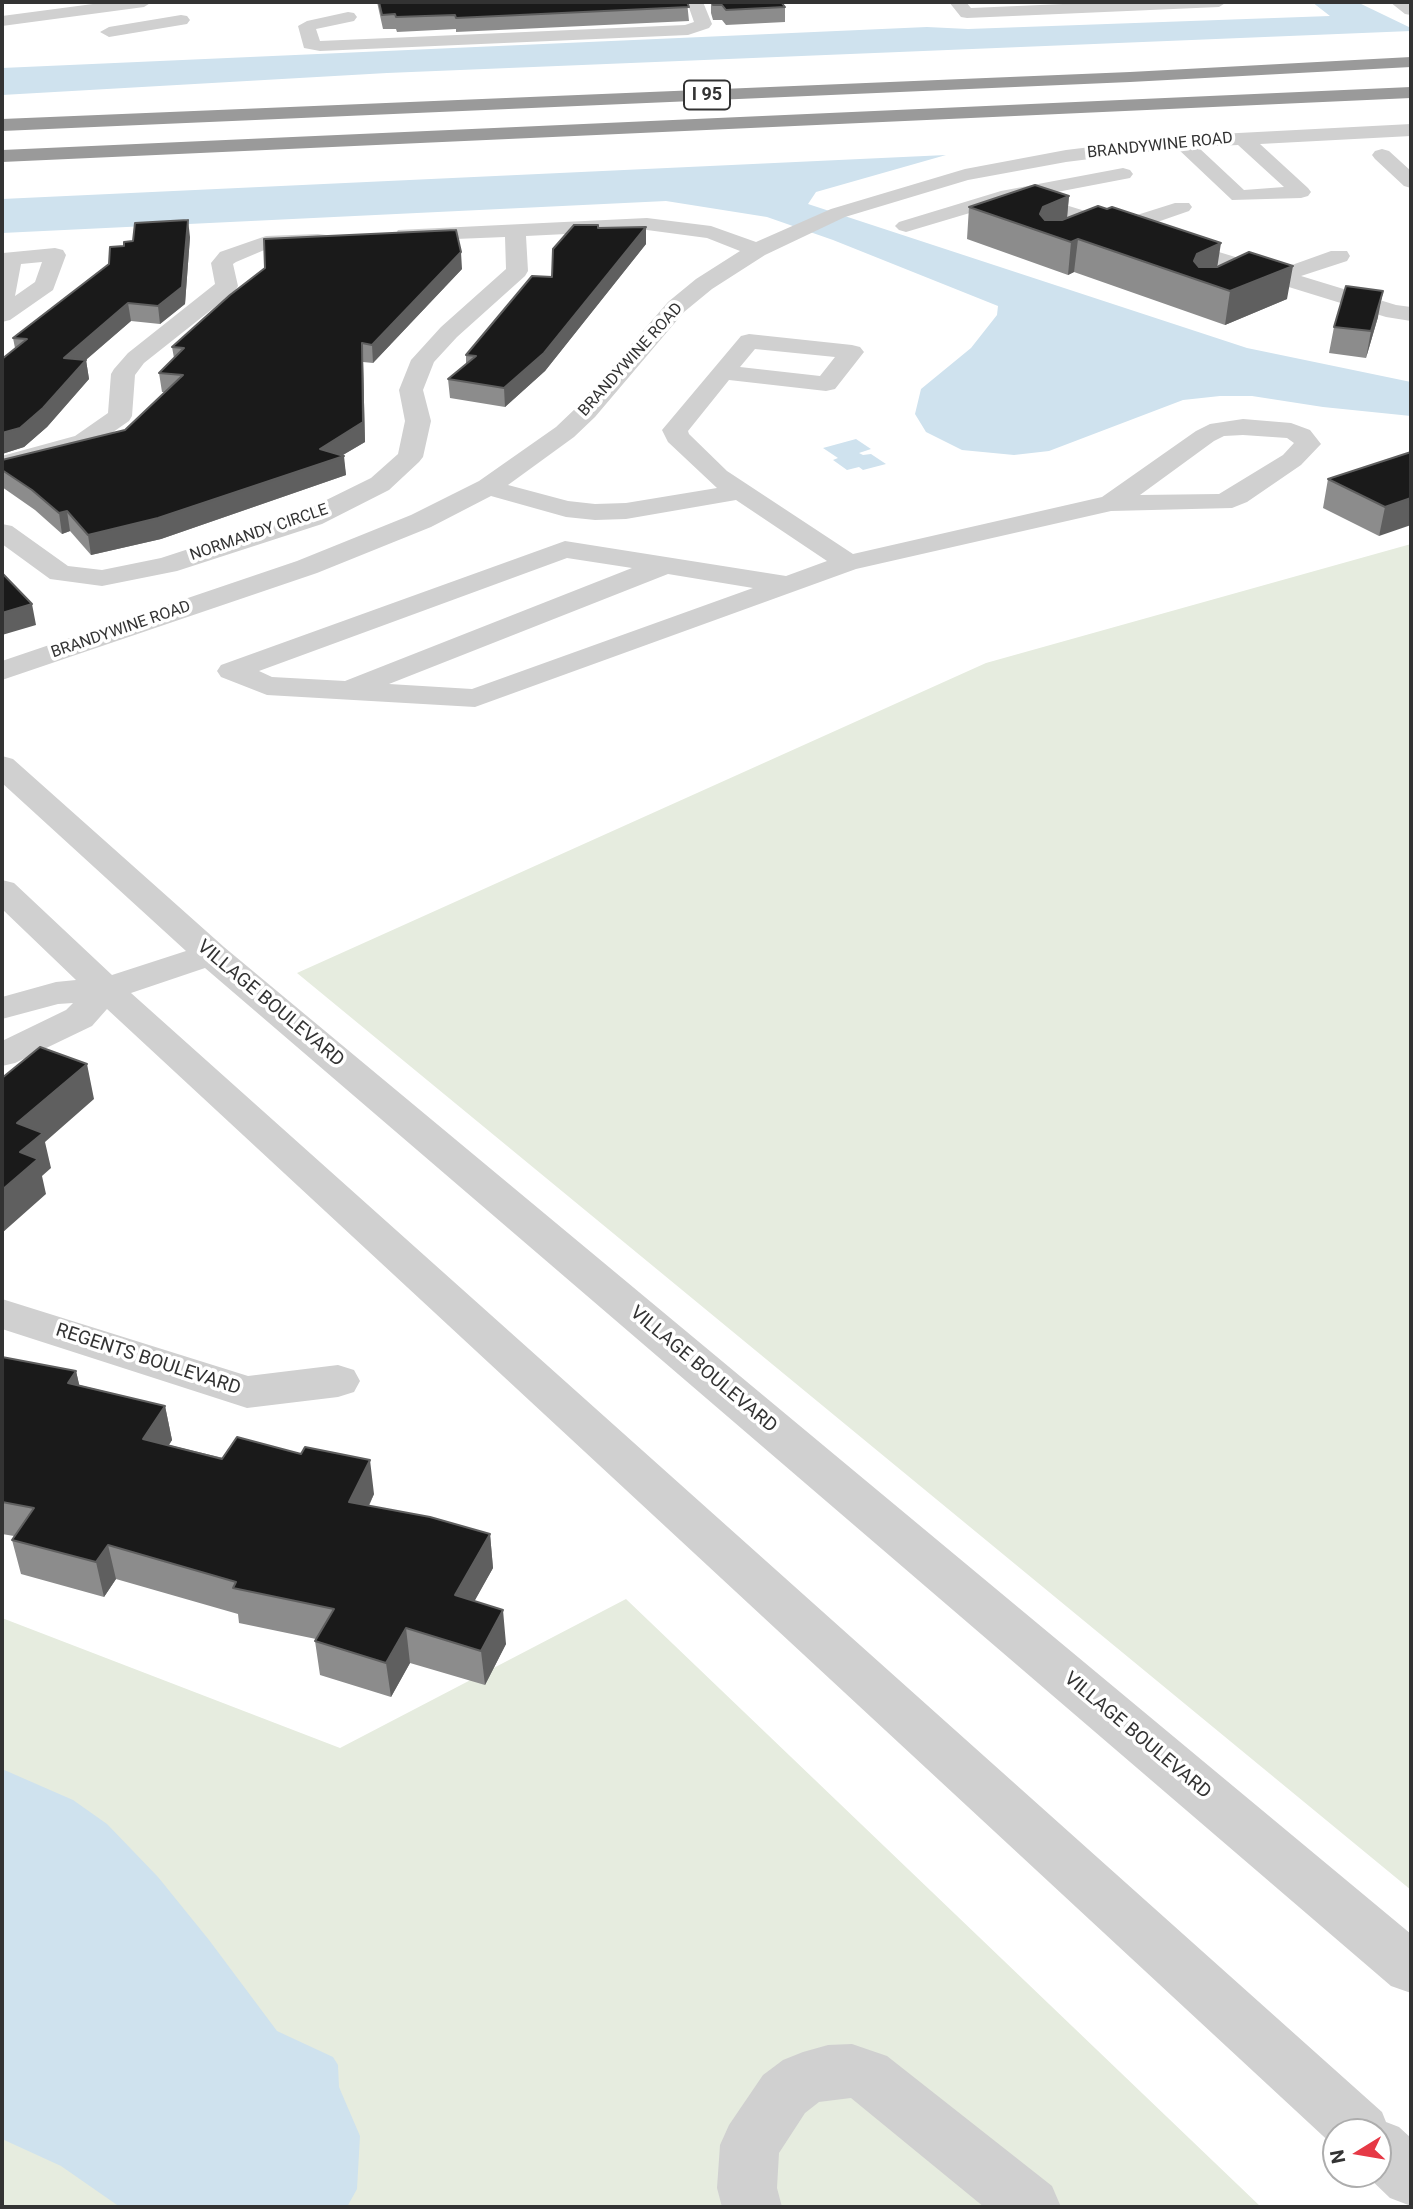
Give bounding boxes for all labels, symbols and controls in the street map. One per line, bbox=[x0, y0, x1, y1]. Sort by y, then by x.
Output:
road number: I 95 bbox=[684, 80, 730, 110]
street label: BRANDYWINE ROAD bbox=[1086, 129, 1234, 163]
street label: BRANDYWINE ROAD bbox=[575, 299, 687, 421]
street label: NORMANDY CIRCLE bbox=[187, 500, 331, 566]
street label: BRANDYWINE ROAD bbox=[49, 597, 193, 663]
street label: VILLAGE BOULEVARD bbox=[192, 936, 348, 1072]
street label: VILLAGE BOULEVARD bbox=[625, 1302, 781, 1438]
street label: REGENTS BOULEVARD bbox=[53, 1319, 243, 1401]
street label: VILLAGE BOULEVARD bbox=[1059, 1668, 1215, 1804]
north arrow bbox=[1322, 2118, 1392, 2188]
text: N bbox=[1325, 2148, 1350, 2165]

